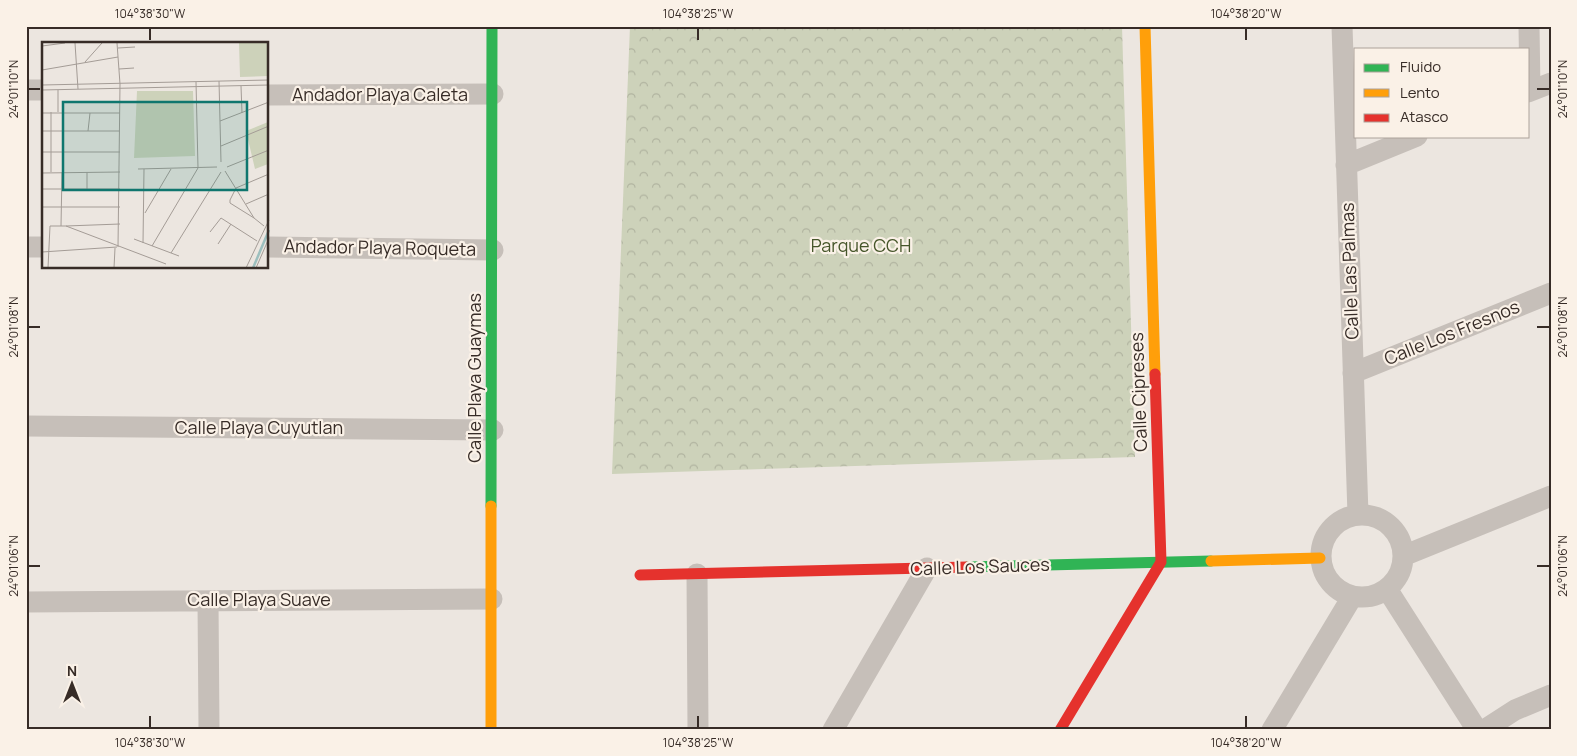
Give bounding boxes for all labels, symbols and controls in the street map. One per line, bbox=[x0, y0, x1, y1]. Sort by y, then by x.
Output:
text: 104°38'30"W bbox=[115, 5, 186, 22]
text: 104°38'25"W bbox=[663, 5, 734, 22]
text: 104°38'20"W bbox=[1211, 5, 1282, 22]
inset map bbox=[42, 42, 269, 269]
legend bbox=[1354, 48, 1530, 138]
text: Fluido bbox=[1400, 56, 1441, 77]
text: 24°01'10"N bbox=[5, 60, 22, 118]
text: 24°01'10"N bbox=[1554, 60, 1571, 118]
street label: Andador Playa Caleta bbox=[292, 82, 468, 106]
text: Lento bbox=[1400, 82, 1440, 103]
text: Atasco bbox=[1400, 106, 1448, 127]
street label: Calle Las Palmas bbox=[1335, 202, 1363, 340]
street label: Andador Playa Roqueta bbox=[284, 233, 476, 261]
park label: Parque CCH bbox=[811, 233, 911, 257]
street label: Calle Playa Guaymas bbox=[462, 293, 486, 463]
street label: Calle Los Fresnos bbox=[1380, 294, 1523, 370]
text: 24°01'08"N bbox=[5, 297, 22, 357]
text: 24°01'08"N bbox=[1554, 297, 1571, 357]
street label: Calle Cipreses bbox=[1124, 332, 1152, 452]
street label: Calle Playa Cuyutlan bbox=[175, 415, 343, 439]
text: 24°01'06"N bbox=[5, 535, 22, 597]
text: 24°01'06"N bbox=[1554, 535, 1571, 597]
street label: Calle Los Sauces bbox=[910, 552, 1050, 580]
street label: Calle Playa Suave bbox=[187, 587, 331, 611]
north arrow bbox=[48, 658, 98, 708]
text: N bbox=[67, 661, 77, 680]
text: 104°38'30"W bbox=[115, 734, 186, 751]
text: 104°38'25"W bbox=[663, 734, 734, 751]
text: 104°38'20"W bbox=[1211, 734, 1282, 751]

